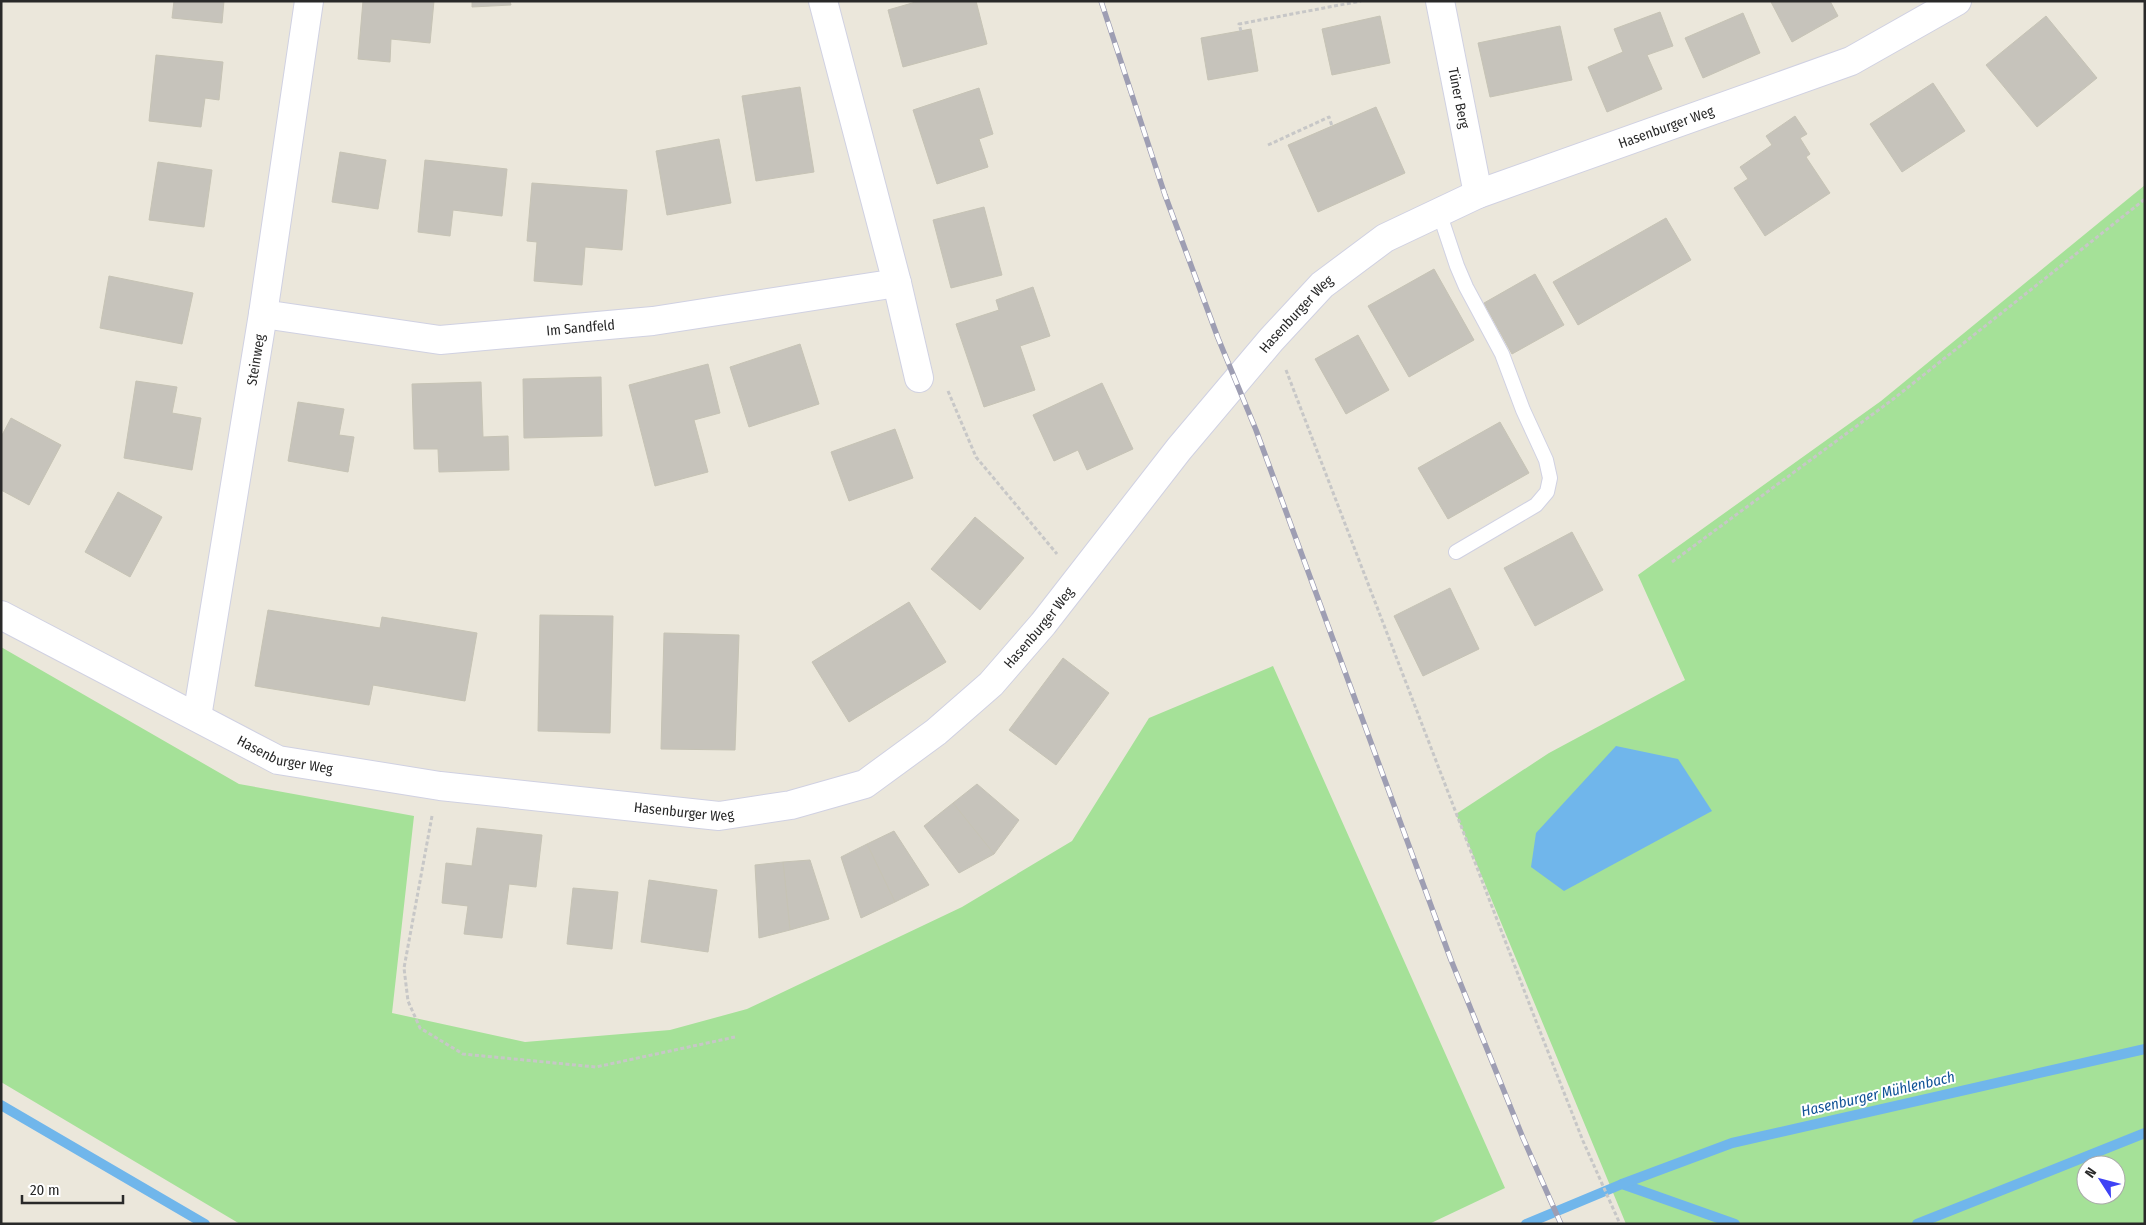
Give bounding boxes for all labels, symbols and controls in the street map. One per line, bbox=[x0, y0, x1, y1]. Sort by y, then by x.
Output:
street label: Tüner Berg bbox=[1445, 66, 1473, 130]
street label: Hasenburger Weg bbox=[1616, 102, 1717, 152]
street label: Hasenburger Weg bbox=[1256, 271, 1337, 356]
street label: Im Sandfeld bbox=[546, 316, 616, 339]
street label: Steinweg bbox=[243, 332, 268, 387]
street label: Hasenburger Weg bbox=[1000, 583, 1077, 672]
street label: Hasenburger Weg bbox=[234, 732, 335, 777]
street label: Hasenburger Weg bbox=[633, 798, 735, 825]
water label: Hasenburger Mühlenbach bbox=[1799, 1068, 1957, 1120]
north arrow bbox=[2076, 1155, 2126, 1205]
text: N bbox=[2082, 1164, 2100, 1181]
scale bar bbox=[22, 1172, 124, 1204]
text: 20 m bbox=[30, 1181, 60, 1199]

